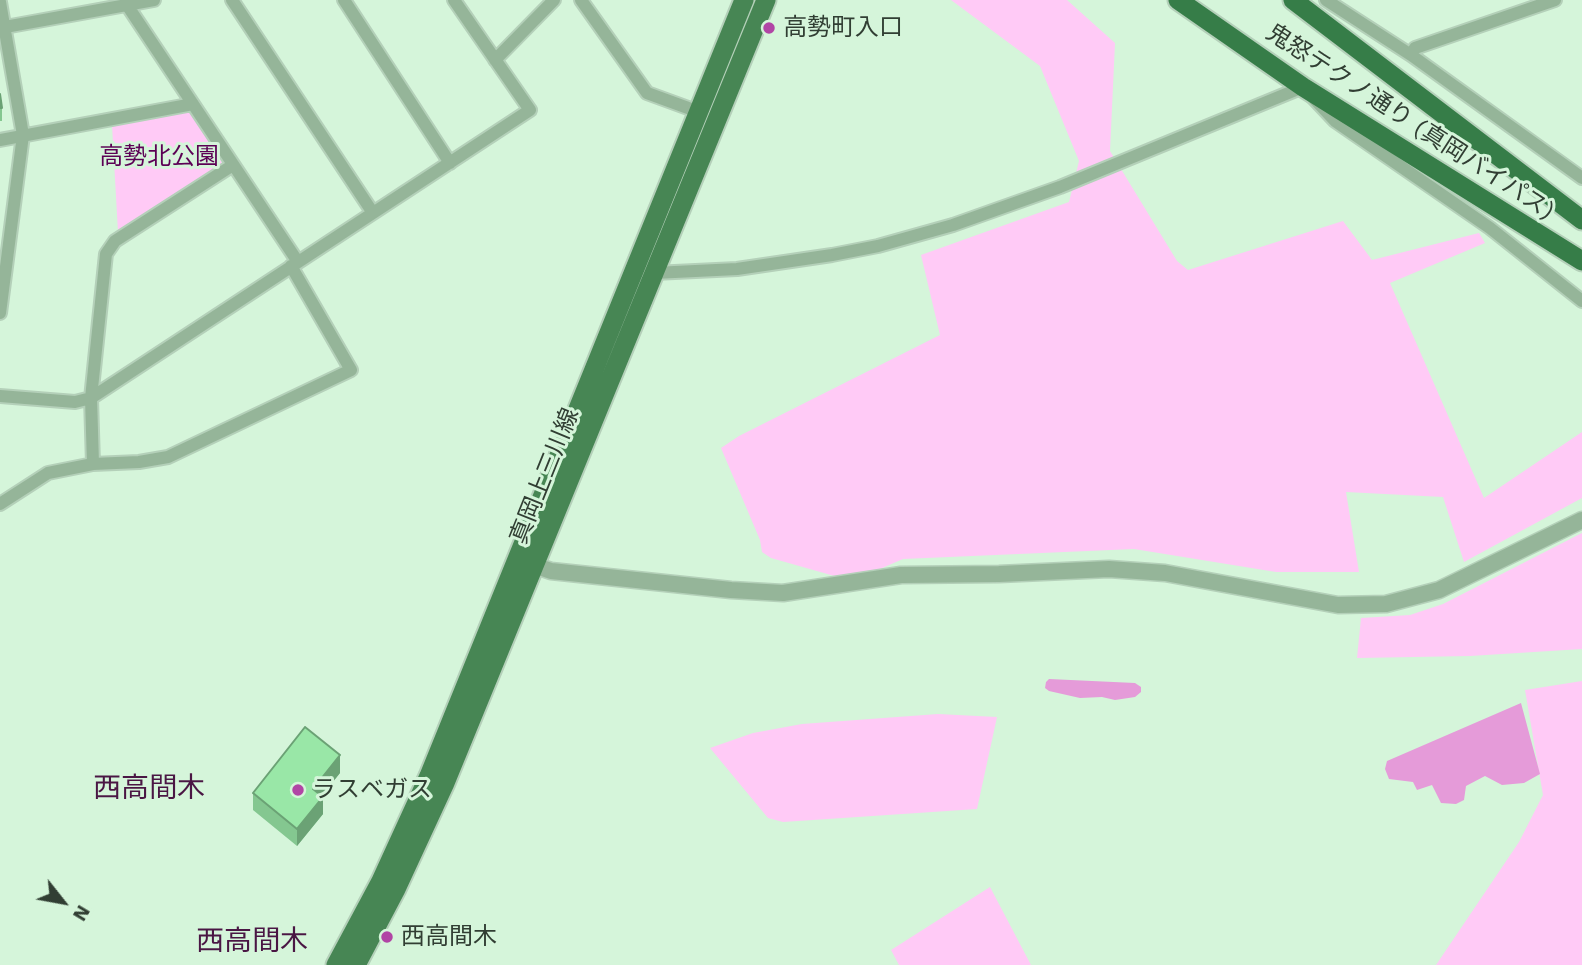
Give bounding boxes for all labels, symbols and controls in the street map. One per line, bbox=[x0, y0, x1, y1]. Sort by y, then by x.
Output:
place label: 高勢町入口 bbox=[783, 14, 903, 42]
street label: 鬼怒テクノ通り (真岡バイパス) bbox=[1261, 18, 1559, 226]
marker: 高勢町入口 bbox=[761, 20, 777, 36]
park label: 高勢北公園 bbox=[99, 143, 219, 171]
street label: 真岡上三川線 bbox=[505, 404, 585, 548]
district label: 西高間木 bbox=[93, 772, 205, 806]
place label: ラスベガス bbox=[312, 776, 432, 804]
marker: ラスベガス bbox=[290, 782, 306, 798]
north arrow bbox=[28, 867, 98, 937]
text: N bbox=[68, 901, 95, 925]
place label: 西高間木 bbox=[401, 923, 497, 951]
district label: 西高間木 bbox=[196, 925, 308, 959]
marker: 西高間木 bbox=[379, 929, 395, 945]

